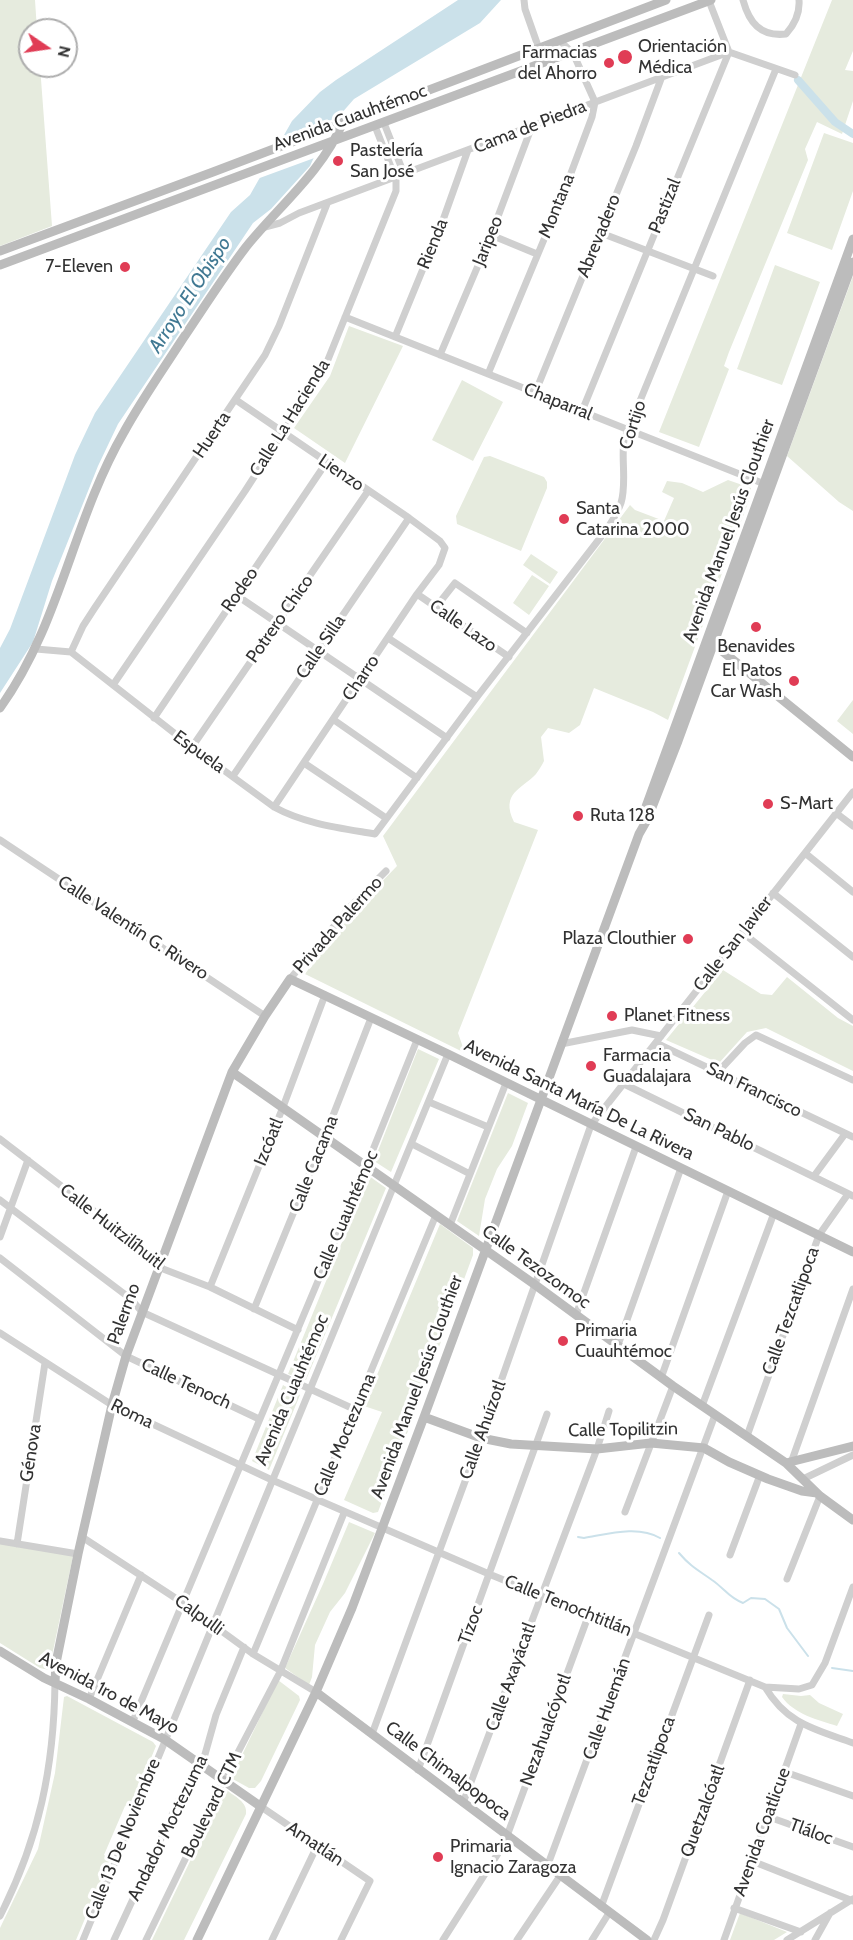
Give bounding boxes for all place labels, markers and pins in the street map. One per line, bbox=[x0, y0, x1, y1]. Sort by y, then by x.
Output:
place label: Orientación Médica bbox=[638, 36, 727, 78]
place label: Farmacias del Ahorro bbox=[518, 42, 597, 84]
marker: Orientación Médica bbox=[616, 48, 634, 66]
marker: Farmacias del Ahorro bbox=[602, 56, 616, 70]
place label: Pastelería San José bbox=[350, 140, 423, 182]
marker: Pastelería San José bbox=[331, 154, 345, 168]
place label: 7-Eleven bbox=[45, 256, 113, 278]
marker: 7-Eleven bbox=[118, 260, 132, 274]
place label: Santa Catarina 2000 bbox=[576, 498, 690, 540]
marker: Santa Catarina 2000 bbox=[557, 512, 571, 526]
marker: Benavides bbox=[749, 620, 763, 634]
place label: Benavides bbox=[717, 636, 795, 658]
place label: El Patos Car Wash bbox=[710, 660, 782, 702]
marker: El Patos Car Wash bbox=[787, 674, 801, 688]
place label: S-Mart bbox=[780, 793, 833, 815]
marker: S-Mart bbox=[761, 797, 775, 811]
place label: Ruta 128 bbox=[590, 805, 655, 827]
marker: Ruta 128 bbox=[571, 809, 585, 823]
place label: Plaza Clouthier bbox=[563, 928, 676, 950]
marker: Plaza Clouthier bbox=[681, 932, 695, 946]
place label: Planet Fitness bbox=[624, 1005, 730, 1027]
marker: Planet Fitness bbox=[605, 1009, 619, 1023]
place label: Farmacia Guadalajara bbox=[603, 1045, 691, 1088]
marker: Farmacia Guadalajara bbox=[584, 1059, 598, 1073]
place label: Primaria Cuauhtémoc bbox=[575, 1320, 672, 1362]
marker: Primaria Cuauhtémoc bbox=[556, 1334, 570, 1348]
place label: Primaria Ignacio Zaragoza bbox=[450, 1836, 576, 1878]
marker: Primaria Ignacio Zaragoza bbox=[431, 1850, 445, 1864]

